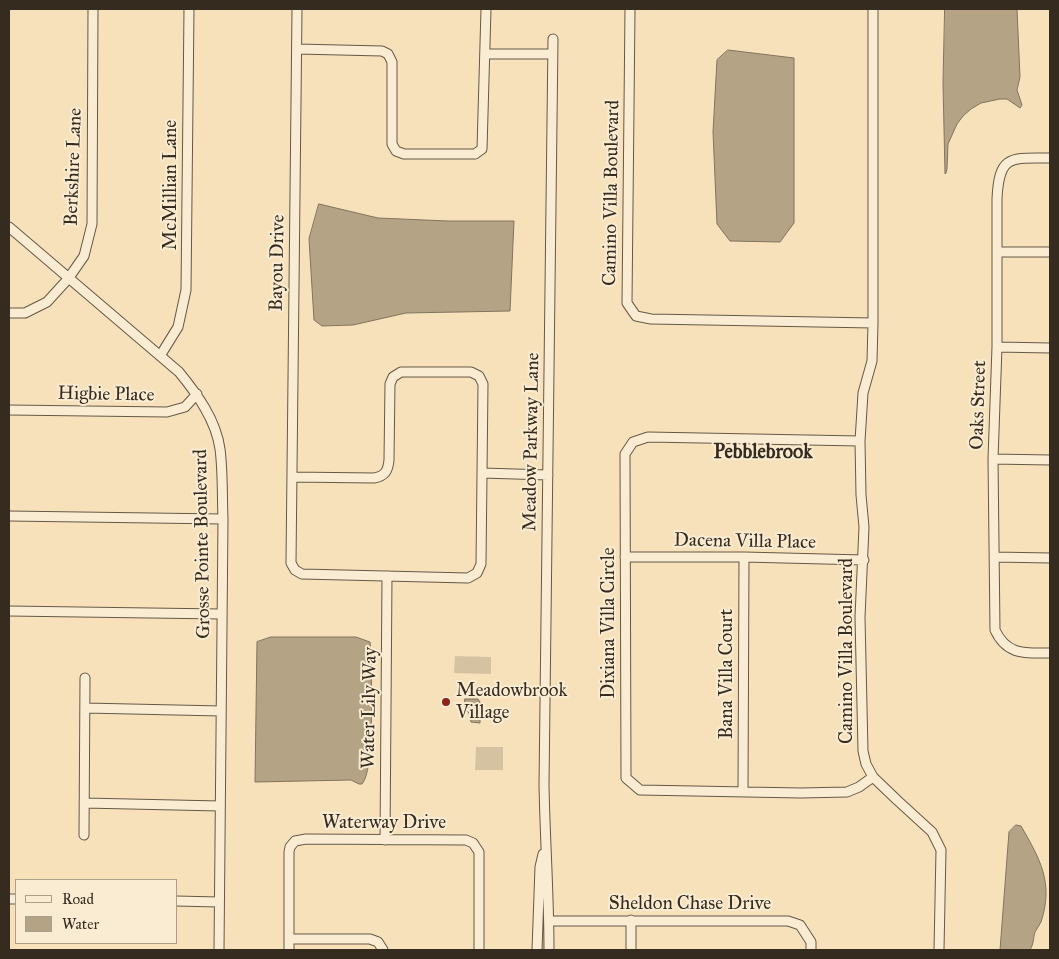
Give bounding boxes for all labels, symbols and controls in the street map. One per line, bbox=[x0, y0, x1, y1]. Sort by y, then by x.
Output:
street label: Camino Villa Boulevard bbox=[599, 100, 625, 286]
street label: Berkshire Lane bbox=[61, 108, 87, 226]
street label: McMillian Lane bbox=[160, 120, 182, 250]
street label: Bayou Drive bbox=[266, 214, 290, 312]
street label: Meadow Parkway Lane bbox=[519, 352, 545, 532]
street label: Oaks Street bbox=[966, 360, 992, 450]
street label: Higbie Place bbox=[57, 383, 155, 407]
district label: Pebblebrook bbox=[714, 441, 812, 465]
street label: Grosse Pointe Boulevard bbox=[190, 449, 216, 639]
street label: Dacena Villa Place bbox=[674, 529, 816, 555]
street label: Dixiana Villa Circle bbox=[598, 547, 620, 699]
street label: Camino Villa Boulevard bbox=[836, 558, 858, 744]
street label: Bana Villa Court bbox=[716, 609, 738, 739]
street label: Water Lily Way bbox=[358, 647, 382, 769]
place label: Meadowbrook Village bbox=[456, 680, 567, 724]
marker: Meadowbrook Village bbox=[440, 696, 452, 708]
street label: Waterway Drive bbox=[322, 812, 446, 834]
legend bbox=[15, 879, 178, 944]
text: Road bbox=[62, 890, 94, 908]
street label: Sheldon Chase Drive bbox=[609, 893, 771, 915]
text: Water bbox=[62, 915, 99, 933]

